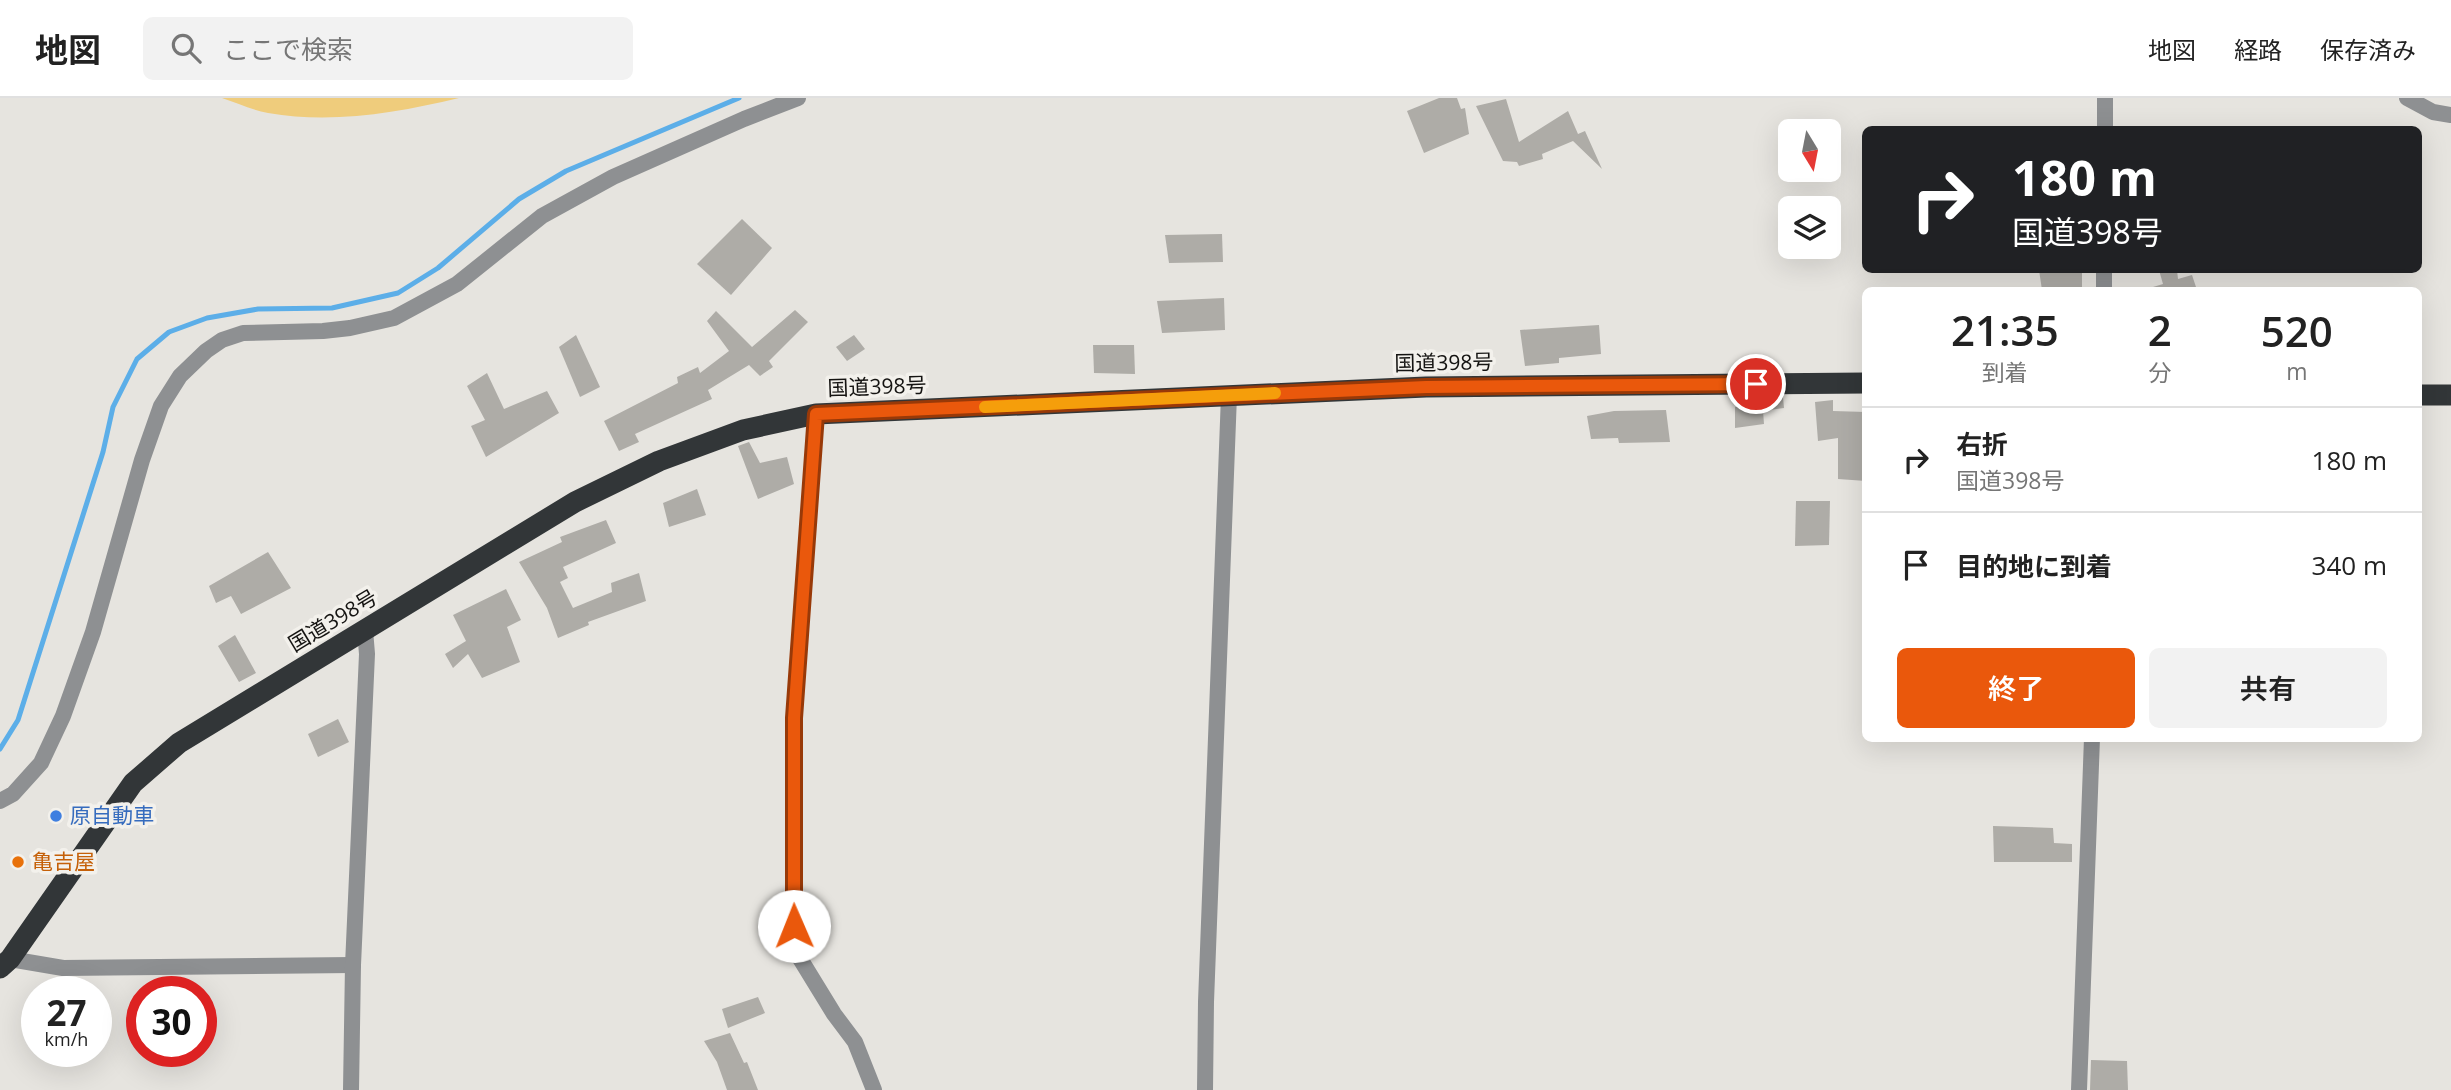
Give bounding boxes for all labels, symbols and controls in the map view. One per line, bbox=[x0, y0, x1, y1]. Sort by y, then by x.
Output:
search box bbox=[143, 17, 633, 80]
text: 地図 bbox=[35, 27, 101, 72]
icon: search bbox=[167, 29, 205, 67]
text: ここで検索 bbox=[223, 31, 353, 67]
text: 地図 bbox=[2148, 33, 2196, 66]
text: 経路 bbox=[2234, 33, 2282, 66]
text: 保存済み bbox=[2320, 33, 2416, 66]
north arrow bbox=[1778, 119, 1841, 182]
map controls bbox=[1778, 119, 1841, 259]
text: 180 m bbox=[2012, 144, 2157, 210]
icon: right bbox=[1897, 154, 1988, 245]
button: layers bbox=[1778, 196, 1841, 259]
text: 国道398号 bbox=[2012, 210, 2163, 253]
text: 21:35 bbox=[1951, 301, 2059, 358]
text: 2 bbox=[2148, 301, 2172, 358]
text: 520 bbox=[2261, 302, 2333, 359]
street label: 国道398号 bbox=[1394, 347, 1494, 377]
pin bbox=[1726, 354, 1786, 414]
text: m bbox=[2286, 355, 2308, 387]
text: 到着 bbox=[1982, 356, 2028, 388]
text: 分 bbox=[2148, 356, 2171, 388]
icon: arrive bbox=[1737, 365, 1775, 403]
street label: 国道398号 bbox=[827, 370, 927, 402]
text: 右折 bbox=[1956, 426, 2008, 462]
icon: right bbox=[1897, 441, 1935, 479]
text: 180 m bbox=[2312, 442, 2387, 478]
text: 国道398号 bbox=[1956, 464, 2064, 496]
icon: arrive bbox=[1897, 546, 1935, 584]
text: 340 m bbox=[2312, 547, 2387, 583]
text: 目的地に到着 bbox=[1956, 548, 2112, 584]
street label: 国道398号 bbox=[283, 583, 382, 658]
button: 終了 bbox=[1897, 648, 2135, 728]
button: 共有 bbox=[2149, 648, 2387, 728]
place label: 原自動車 bbox=[70, 801, 154, 829]
marker: 原自動車 bbox=[48, 808, 64, 824]
place label: 亀吉屋 bbox=[32, 847, 95, 875]
marker: 亀吉屋 bbox=[10, 854, 26, 870]
position arrow bbox=[757, 889, 831, 963]
speed limit sign: 30 bbox=[126, 976, 217, 1067]
text: 27 bbox=[46, 989, 87, 1036]
text: km/h bbox=[45, 1027, 88, 1051]

